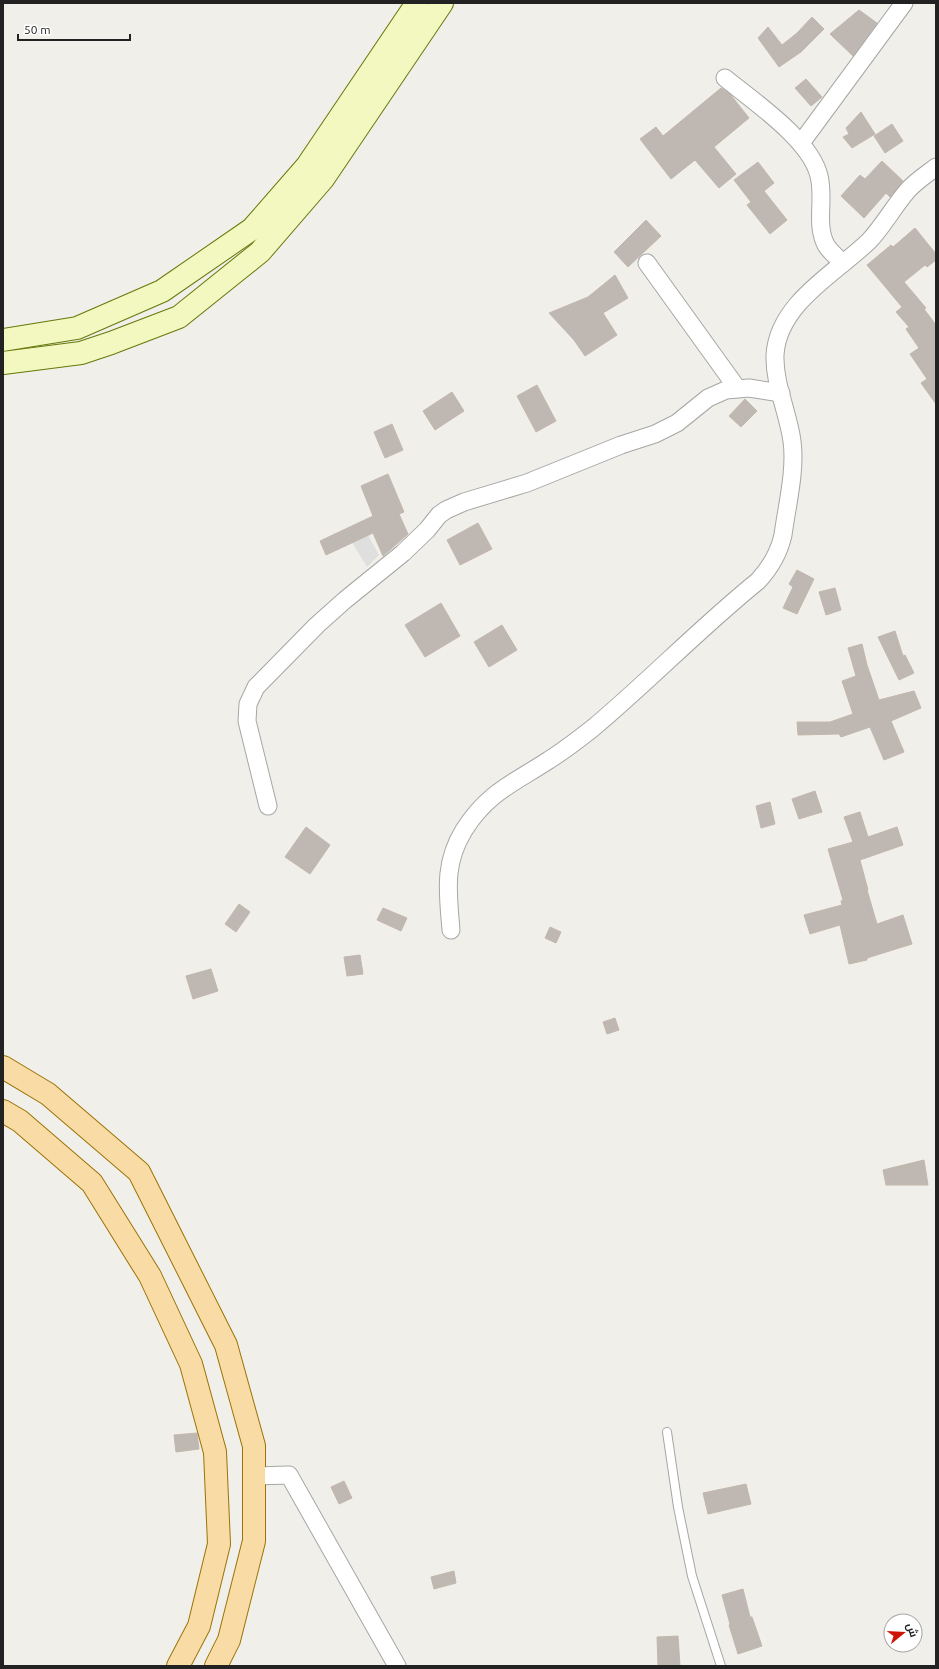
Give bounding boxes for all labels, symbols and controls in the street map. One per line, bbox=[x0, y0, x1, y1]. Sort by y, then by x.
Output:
scale bar bbox=[18, 16, 130, 42]
text: 50 m bbox=[24, 23, 51, 36]
north arrow bbox=[883, 1613, 923, 1653]
text: ش bbox=[904, 1621, 920, 1639]

